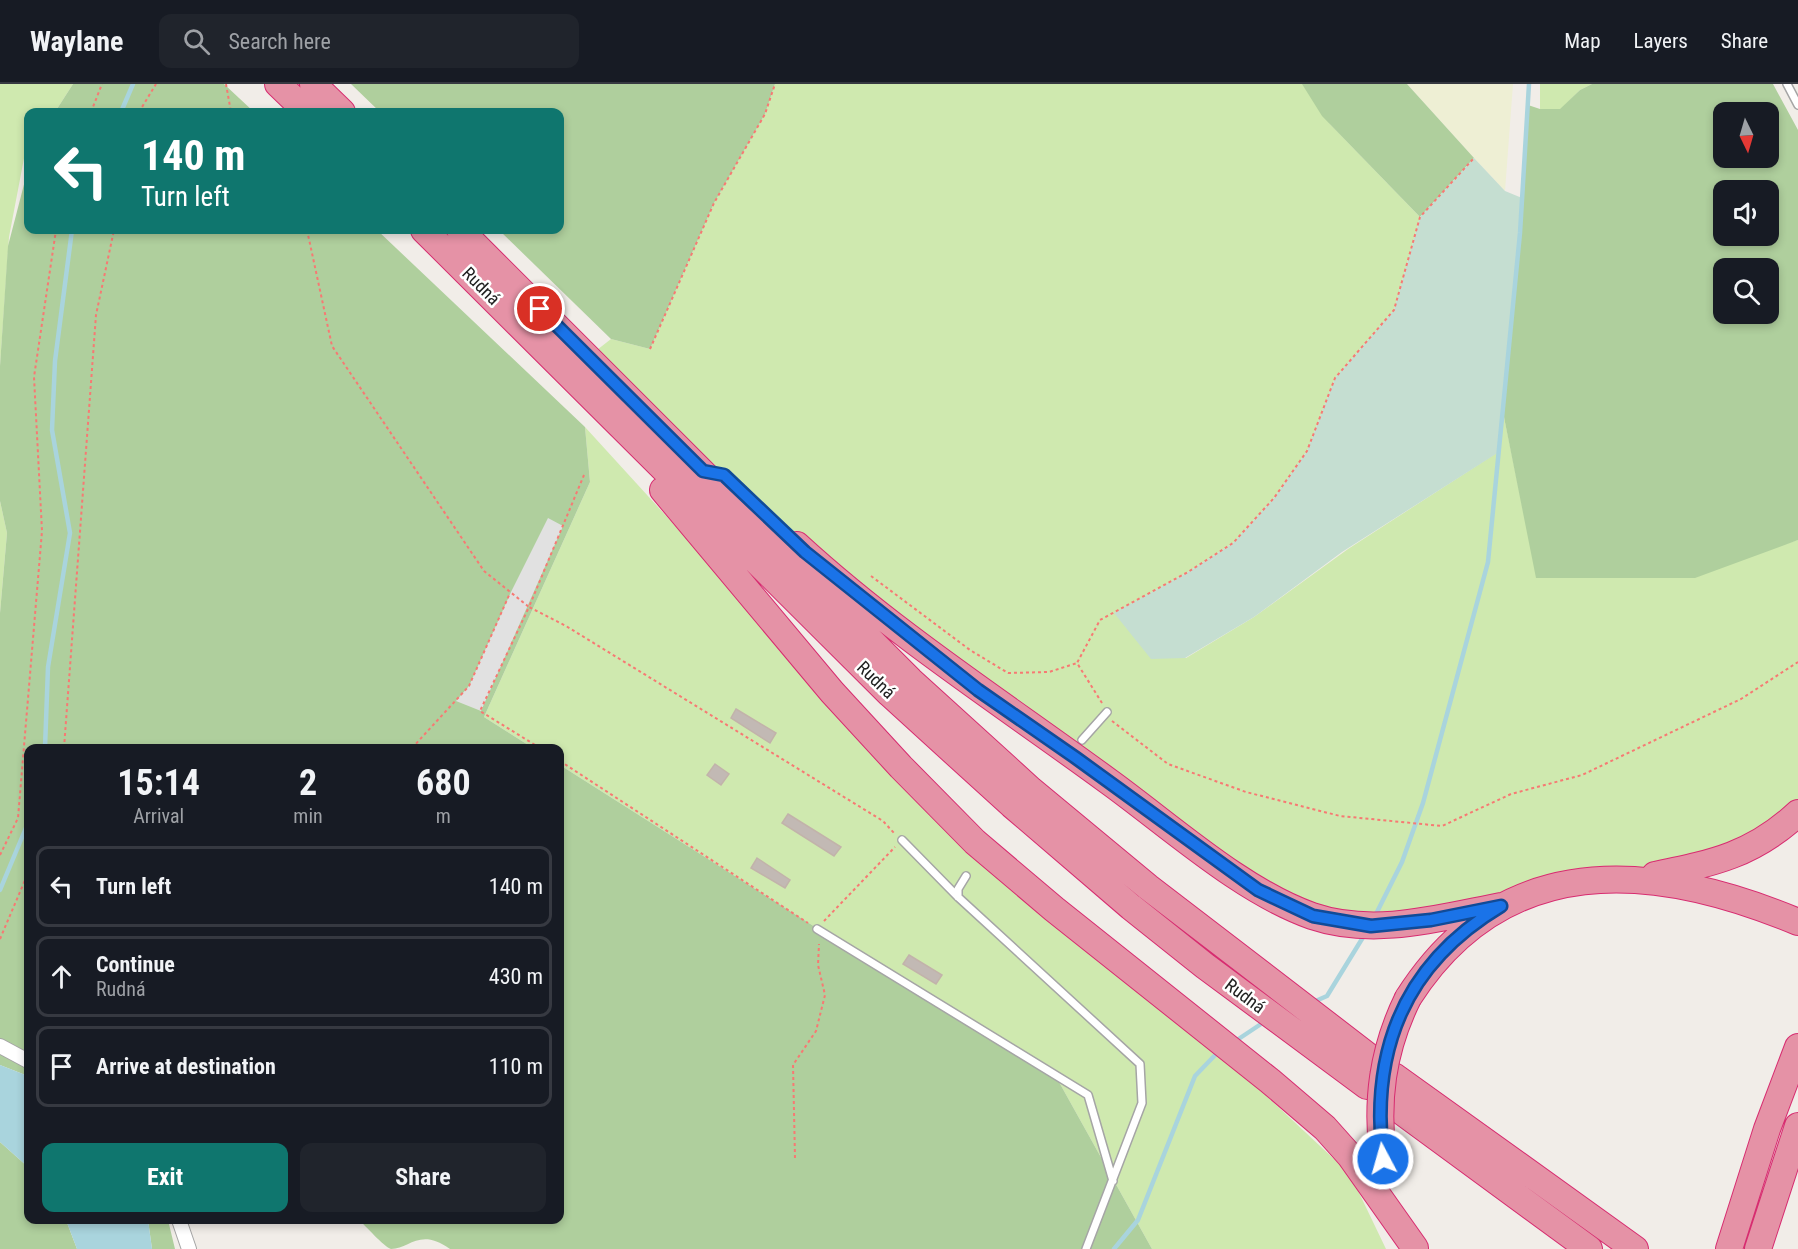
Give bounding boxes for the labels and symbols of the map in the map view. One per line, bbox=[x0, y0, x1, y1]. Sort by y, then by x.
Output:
north arrow bbox=[1713, 102, 1779, 168]
street label: Rudná bbox=[458, 262, 505, 309]
pin bbox=[514, 283, 565, 334]
street label: Rudná bbox=[853, 657, 900, 703]
street label: Rudná bbox=[1221, 974, 1269, 1017]
position arrow bbox=[1351, 1127, 1415, 1191]

